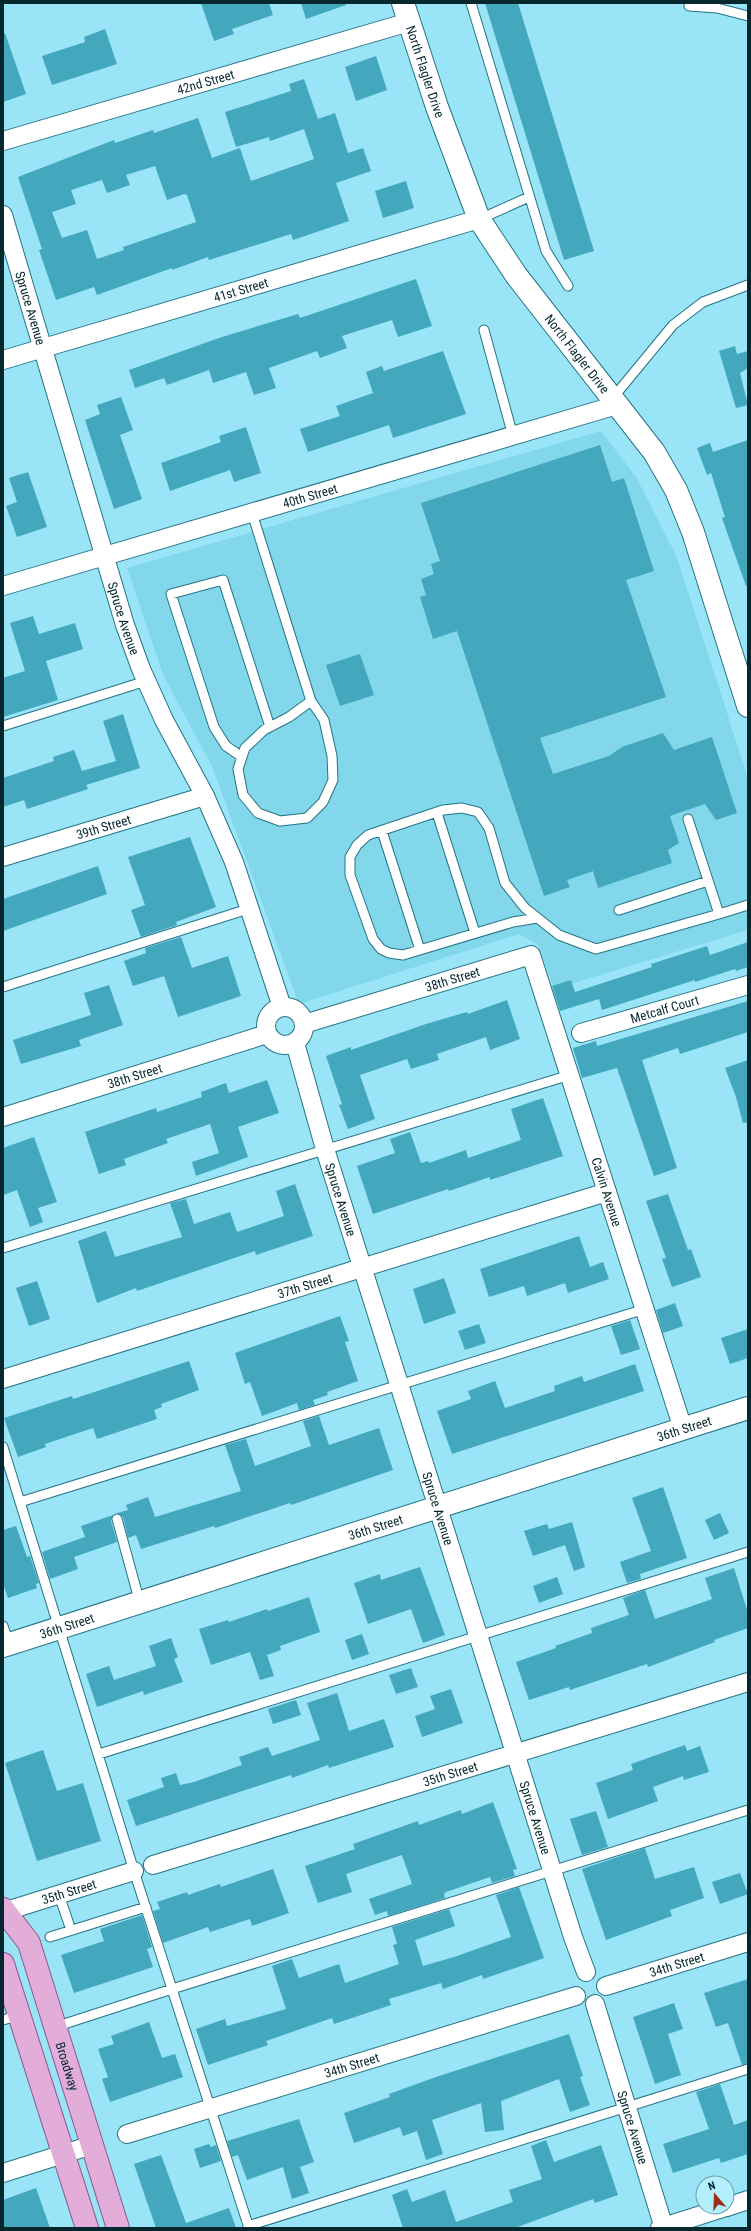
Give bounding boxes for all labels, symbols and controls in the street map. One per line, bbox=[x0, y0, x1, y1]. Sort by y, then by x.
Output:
street label: North Flagler Drive bbox=[403, 24, 447, 120]
street label: 42nd Street bbox=[175, 67, 236, 98]
street label: Spruce Avenue bbox=[12, 270, 48, 347]
street label: 41st Street bbox=[212, 275, 270, 305]
street label: North Flagler Drive bbox=[542, 312, 612, 396]
street label: 40th Street bbox=[281, 481, 339, 511]
street label: Spruce Avenue bbox=[105, 580, 142, 657]
street label: 39th Street bbox=[74, 812, 133, 842]
street label: 38th Street bbox=[423, 964, 482, 995]
street label: Metcalf Court bbox=[629, 992, 701, 1026]
street label: 38th Street bbox=[106, 1060, 164, 1092]
street label: Calvin Avenue bbox=[588, 1156, 625, 1229]
street label: Spruce Avenue bbox=[322, 1161, 359, 1238]
street label: 37th Street bbox=[276, 1270, 334, 1302]
street label: 36th Street bbox=[655, 1413, 714, 1445]
street label: Spruce Avenue bbox=[419, 1470, 456, 1547]
street label: 36th Street bbox=[346, 1512, 405, 1543]
street label: 36th Street bbox=[38, 1610, 96, 1642]
street label: 35th Street bbox=[421, 1759, 480, 1790]
street label: Spruce Avenue bbox=[516, 1779, 553, 1856]
street label: 35th Street bbox=[40, 1876, 98, 1907]
street label: 34th Street bbox=[648, 1949, 706, 1980]
street label: Broadway bbox=[52, 2040, 82, 2093]
street label: 34th Street bbox=[323, 2050, 381, 2081]
street label: Spruce Avenue bbox=[614, 2089, 651, 2166]
north arrow bbox=[695, 2175, 735, 2215]
text: N bbox=[707, 2179, 717, 2193]

